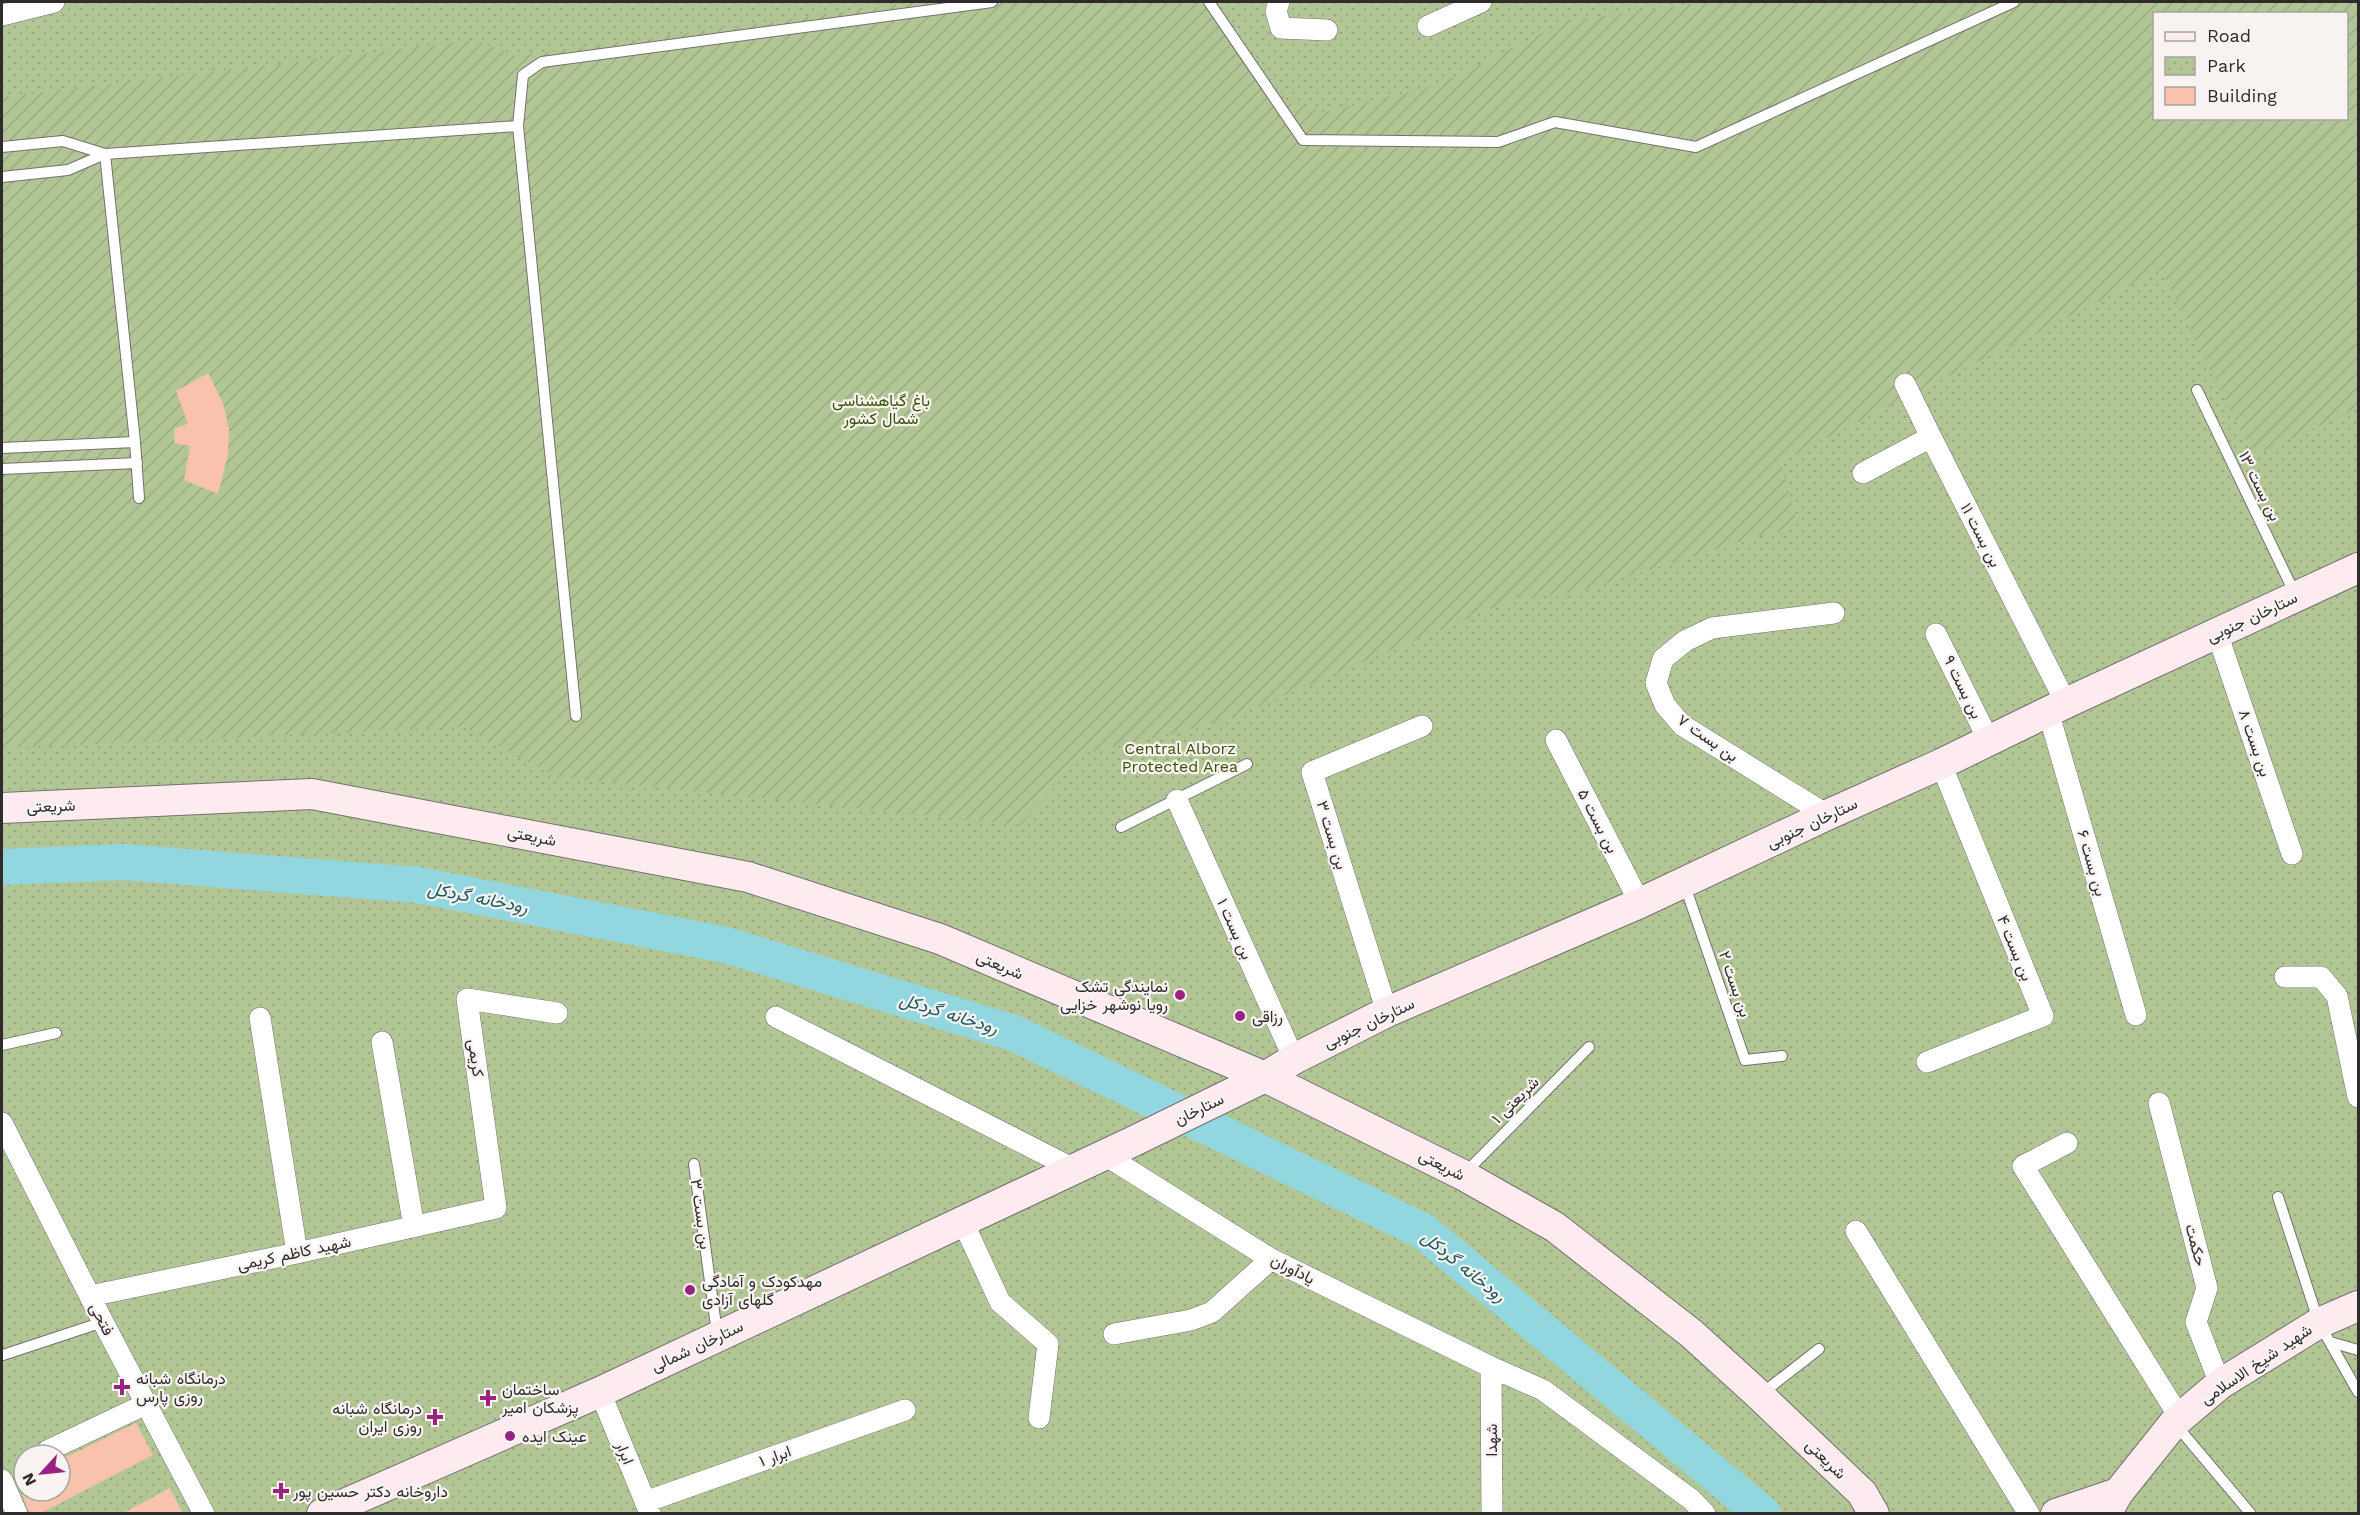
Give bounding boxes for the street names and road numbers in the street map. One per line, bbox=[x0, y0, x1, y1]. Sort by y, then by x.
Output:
street label: بن بست ۱۳ bbox=[2234, 448, 2285, 524]
street label: بن بست ۱۱ bbox=[1956, 500, 2005, 571]
street label: ستارخان جنوبی bbox=[2203, 588, 2301, 647]
street label: بن بست ۹ bbox=[1939, 652, 1986, 722]
street label: بن بست ۸ bbox=[2234, 707, 2275, 779]
street label: بن بست ۷ bbox=[1673, 710, 1742, 767]
street label: بن بست ۵ bbox=[1573, 786, 1622, 857]
street label: ستارخان جنوبی bbox=[1763, 794, 1861, 853]
street label: شریعتی bbox=[26, 796, 76, 817]
street label: بن بست ۳ bbox=[1312, 798, 1351, 872]
street label: شریعتی bbox=[506, 822, 558, 851]
street label: بن بست ۶ bbox=[2073, 828, 2111, 899]
street label: بن بست ۱ bbox=[1212, 895, 1257, 963]
street label: بن بست ۴ bbox=[1992, 912, 2037, 984]
street label: شریعتی bbox=[973, 947, 1026, 984]
street label: بن بست ۲ bbox=[1714, 948, 1755, 1020]
street label: ستارخان جنوبی bbox=[1320, 994, 1418, 1053]
street label: کریمی bbox=[463, 1038, 488, 1078]
street label: شریعتی ۱ bbox=[1487, 1072, 1543, 1128]
street label: ستارخان bbox=[1171, 1089, 1227, 1130]
street label: شریعتی bbox=[1415, 1145, 1468, 1185]
street label: بن بست ۳ bbox=[686, 1178, 715, 1251]
street label: حکمت bbox=[2181, 1222, 2211, 1268]
street label: شهید کاظم کریمی bbox=[235, 1232, 353, 1275]
street label: یادآوران bbox=[1267, 1250, 1318, 1289]
street label: فتحی bbox=[85, 1299, 118, 1339]
street label: ستارخان شمالی bbox=[648, 1316, 746, 1377]
street label: شهید شیخ الاسلامی bbox=[2197, 1320, 2316, 1410]
street label: شهدا bbox=[1482, 1424, 1502, 1456]
street label: شریعتی bbox=[1801, 1435, 1850, 1484]
street label: ابرار bbox=[611, 1438, 638, 1467]
street label: ابرار ۱ bbox=[756, 1441, 794, 1471]

